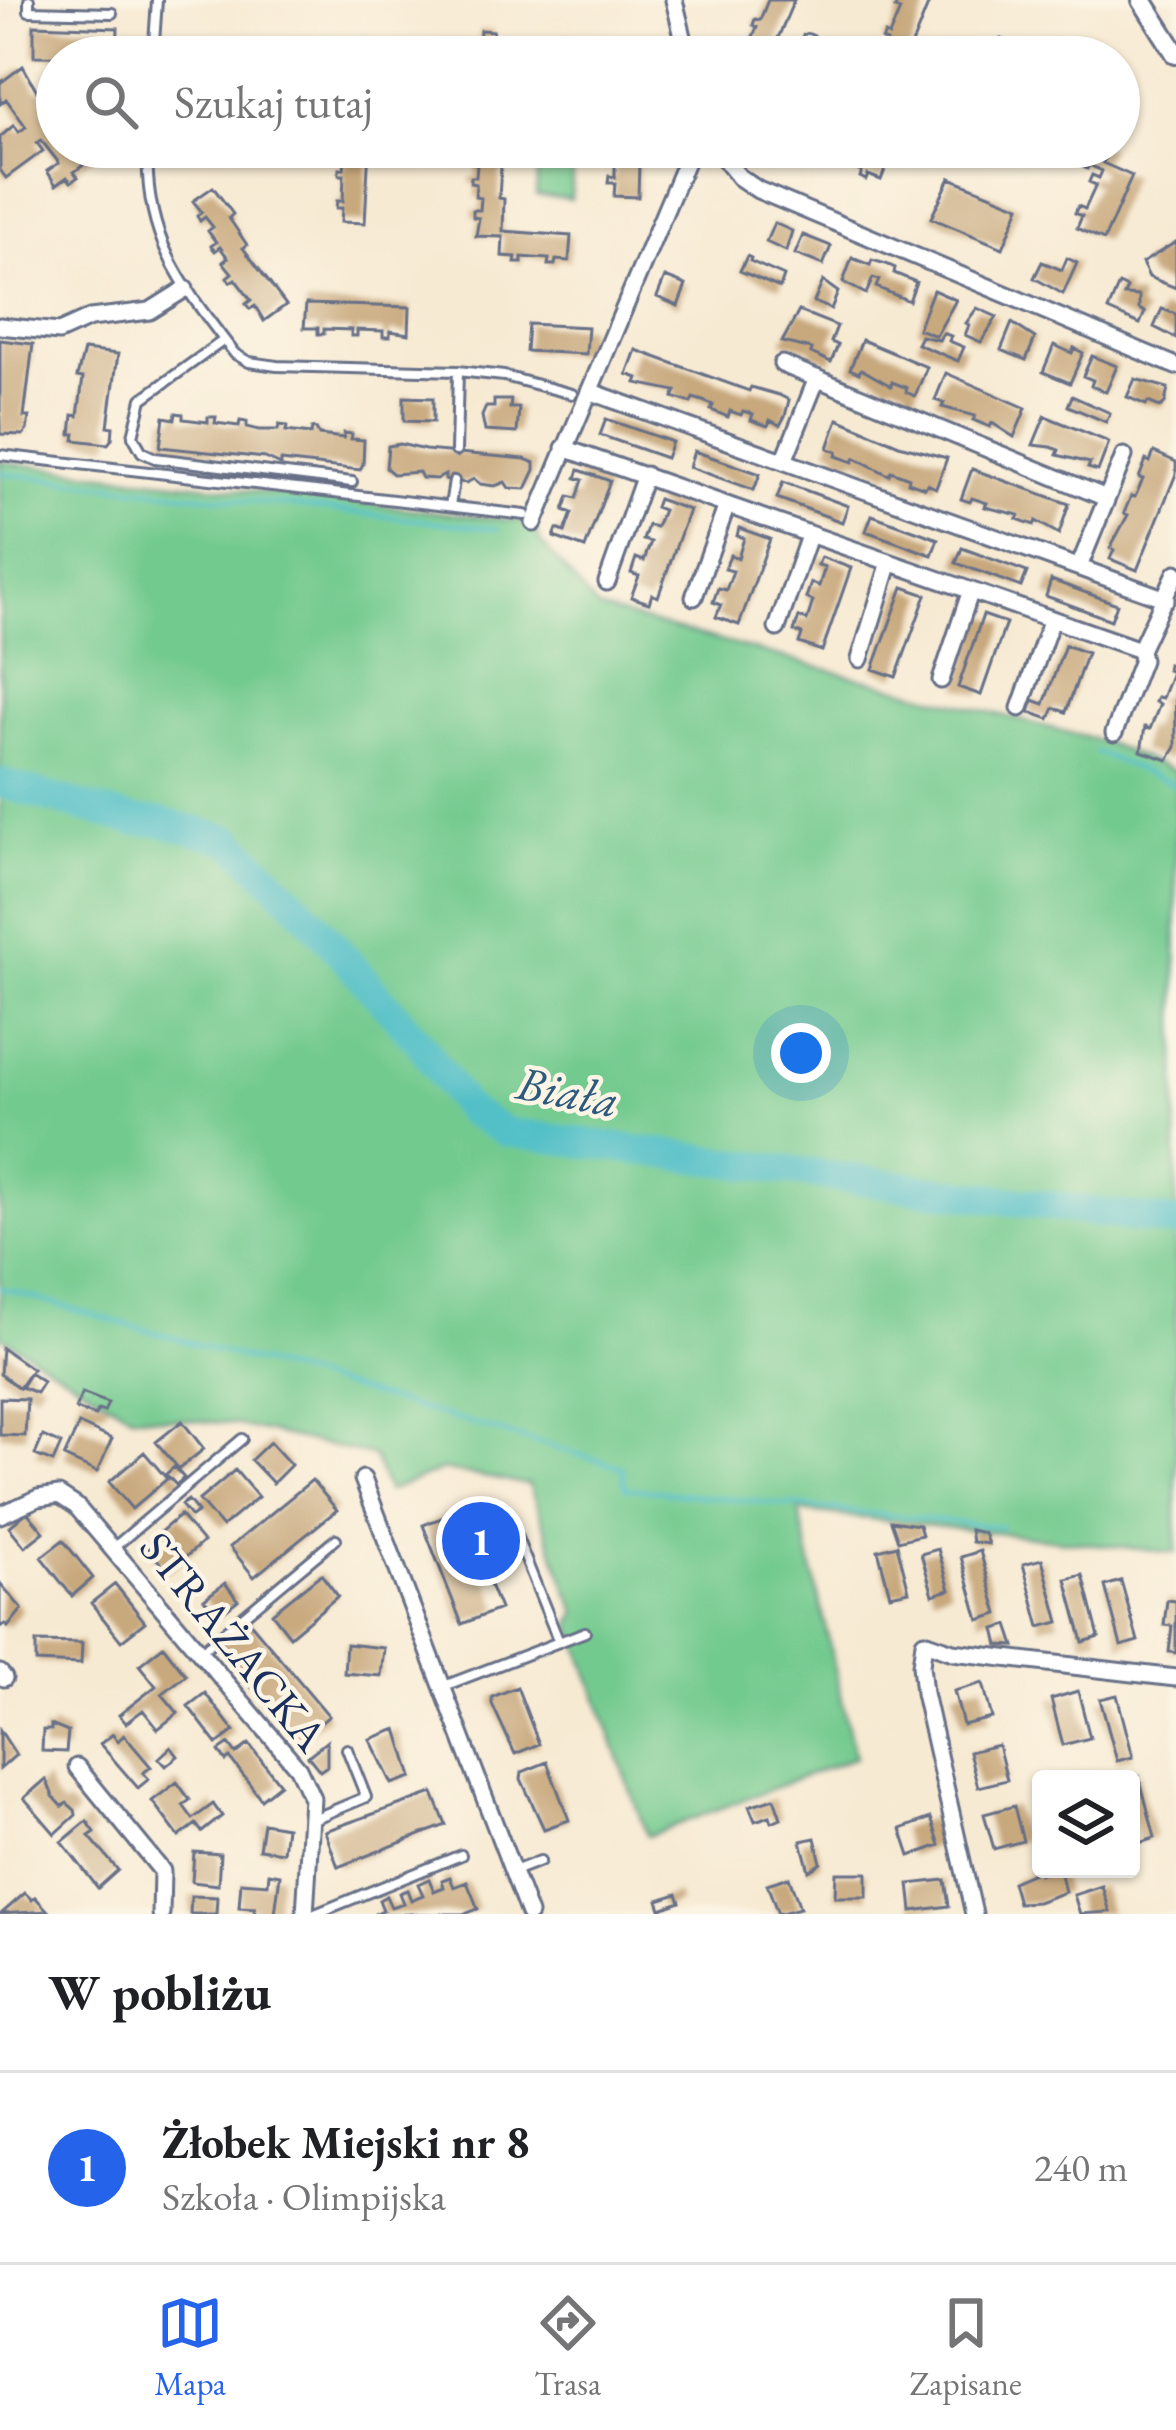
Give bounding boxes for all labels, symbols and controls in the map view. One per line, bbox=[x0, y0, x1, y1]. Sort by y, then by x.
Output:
search box bbox=[36, 36, 1140, 168]
icon: search bbox=[78, 69, 144, 135]
text: Szukaj tutaj bbox=[174, 73, 373, 131]
your location bbox=[771, 1023, 831, 1083]
water label: Biała bbox=[511, 1051, 624, 1131]
pin: 1 bbox=[442, 1496, 520, 1586]
street label: STRAŻACKA bbox=[128, 1519, 341, 1764]
map controls bbox=[1032, 1770, 1140, 1878]
button: layers bbox=[1032, 1770, 1140, 1878]
text: W pobliżu bbox=[48, 1959, 271, 2025]
text: Żłobek Miejski nr 8 bbox=[162, 2113, 530, 2171]
text: 1 bbox=[77, 2142, 97, 2193]
text: 240 m bbox=[1034, 2142, 1128, 2193]
text: Szkoła · Olimpijska bbox=[162, 2171, 446, 2222]
tab: Mapa bbox=[154, 2290, 226, 2405]
tab: Trasa bbox=[534, 2290, 601, 2405]
tab: Zapisane bbox=[909, 2290, 1022, 2405]

